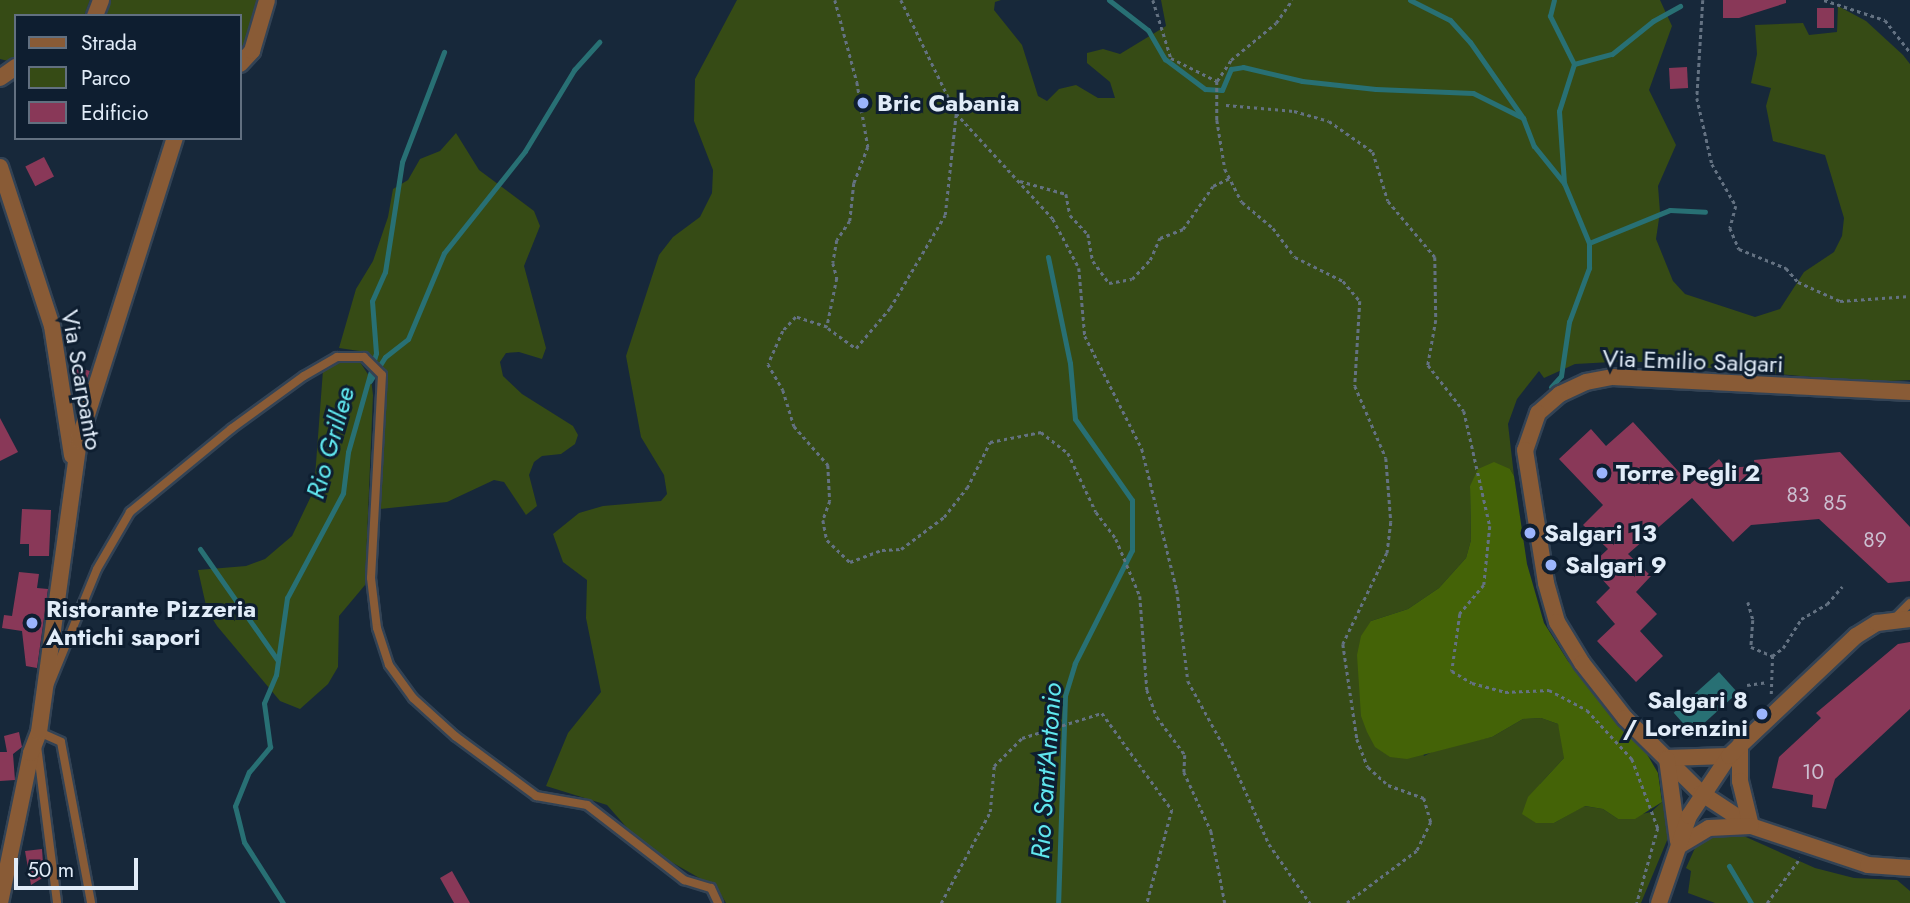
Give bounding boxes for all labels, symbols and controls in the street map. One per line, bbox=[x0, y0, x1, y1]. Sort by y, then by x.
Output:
legend bbox=[14, 14, 242, 140]
text: Strada bbox=[81, 28, 137, 58]
text: Parco bbox=[81, 63, 130, 93]
place label: Bric Cabania bbox=[877, 89, 1019, 117]
marker: Bric Cabania bbox=[855, 95, 871, 111]
text: Edificio bbox=[81, 98, 148, 128]
street label: Via Scarpanto bbox=[55, 308, 109, 452]
street label: Via Emilio Salgari bbox=[1602, 343, 1784, 379]
water label: Rio Grillee bbox=[300, 384, 362, 502]
place label: Torre Pegli 2 bbox=[1616, 459, 1760, 487]
marker: Torre Pegli 2 bbox=[1594, 465, 1610, 481]
house number: 83 bbox=[1787, 482, 1809, 508]
house number: 85 bbox=[1823, 490, 1847, 516]
place label: Salgari 13 bbox=[1544, 519, 1657, 547]
marker: Salgari 13 bbox=[1522, 525, 1538, 541]
house number: 89 bbox=[1863, 527, 1887, 553]
place label: Salgari 9 bbox=[1565, 551, 1667, 579]
marker: Salgari 9 bbox=[1543, 557, 1559, 573]
place label: Ristorante Pizzeria Antichi sapori bbox=[46, 595, 256, 651]
marker: Ristorante Pizzeria Antichi sapori bbox=[24, 615, 40, 631]
water label: Rio Sant'Antonio bbox=[1025, 682, 1069, 860]
place label: Salgari 8 / Lorenzini bbox=[1623, 686, 1748, 742]
marker: Salgari 8 / Lorenzini bbox=[1754, 706, 1770, 722]
house number: 10 bbox=[1802, 759, 1824, 785]
scale bar bbox=[18, 844, 142, 888]
text: 50 m bbox=[27, 855, 74, 885]

